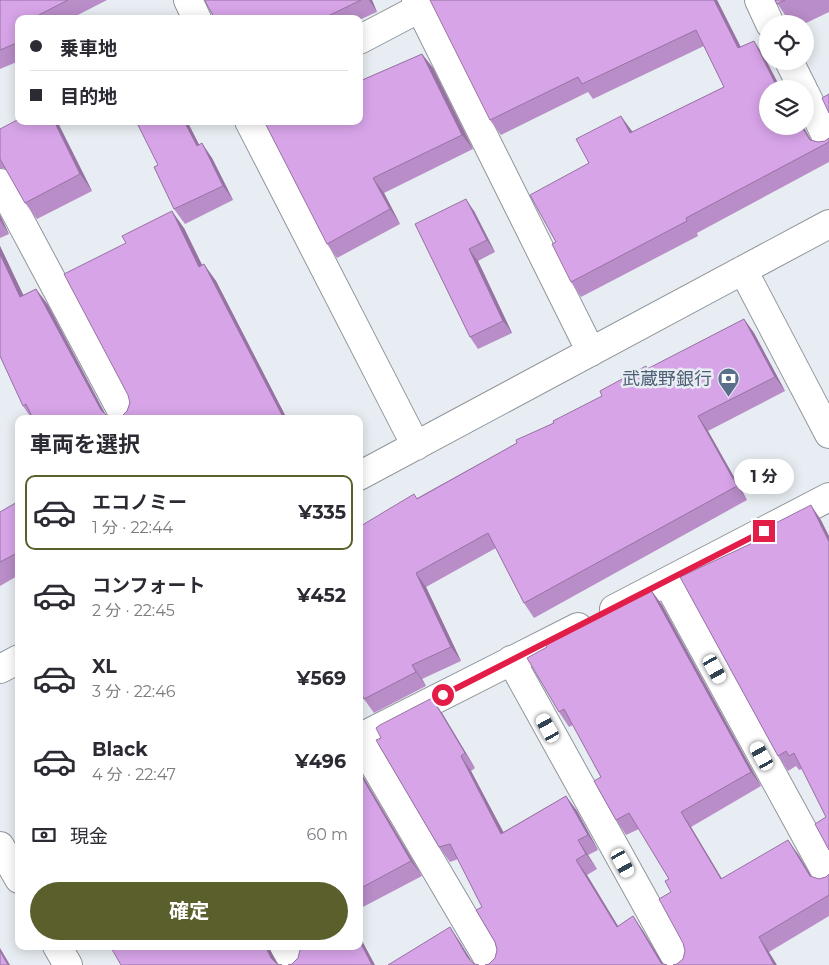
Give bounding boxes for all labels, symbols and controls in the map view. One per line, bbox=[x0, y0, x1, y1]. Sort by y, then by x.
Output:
map controls bbox=[759, 15, 814, 135]
button: locate bbox=[759, 15, 814, 70]
text: 乗車地 bbox=[60, 37, 117, 60]
button: layers bbox=[759, 80, 814, 135]
text: 目的地 bbox=[60, 85, 117, 108]
bank icon: 武蔵野銀行 bbox=[716, 367, 740, 398]
place label: 武蔵野銀行 bbox=[622, 368, 712, 390]
text: 車両を選択 bbox=[30, 431, 140, 458]
callout: 1 分 bbox=[734, 458, 794, 494]
text: 1 分 bbox=[751, 467, 777, 486]
icon: car bbox=[32, 490, 77, 535]
text: エコノミー bbox=[92, 491, 187, 514]
text: ¥335 bbox=[298, 501, 346, 524]
text: 1 分 · 22:44 bbox=[92, 518, 173, 537]
route end bbox=[753, 520, 775, 542]
icon: car bbox=[32, 573, 77, 618]
text: コンフォート bbox=[92, 574, 205, 597]
text: ¥452 bbox=[297, 584, 346, 607]
text: 2 分 · 22:45 bbox=[92, 601, 175, 620]
car bbox=[701, 652, 728, 686]
text: XL bbox=[92, 655, 117, 678]
icon: car bbox=[32, 656, 77, 701]
text: ¥569 bbox=[297, 667, 346, 690]
text: 3 分 · 22:46 bbox=[92, 682, 176, 701]
route start bbox=[432, 684, 454, 706]
car bbox=[534, 711, 561, 745]
text: Black bbox=[92, 738, 148, 761]
icon: car bbox=[32, 739, 77, 784]
car bbox=[748, 739, 775, 773]
text: ¥496 bbox=[295, 750, 346, 773]
text: 4 分 · 22:47 bbox=[92, 765, 176, 784]
icon: cash bbox=[30, 821, 58, 849]
text: 現金 bbox=[70, 825, 108, 848]
text: 60 m bbox=[306, 825, 348, 844]
car bbox=[609, 846, 636, 880]
button: 確定 bbox=[30, 882, 348, 940]

